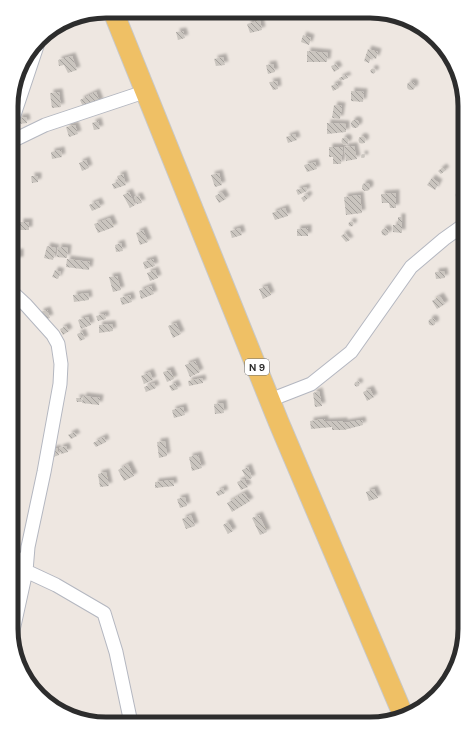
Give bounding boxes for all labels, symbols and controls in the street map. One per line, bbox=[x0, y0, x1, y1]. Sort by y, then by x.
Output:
road number: N 9 bbox=[245, 359, 269, 375]

